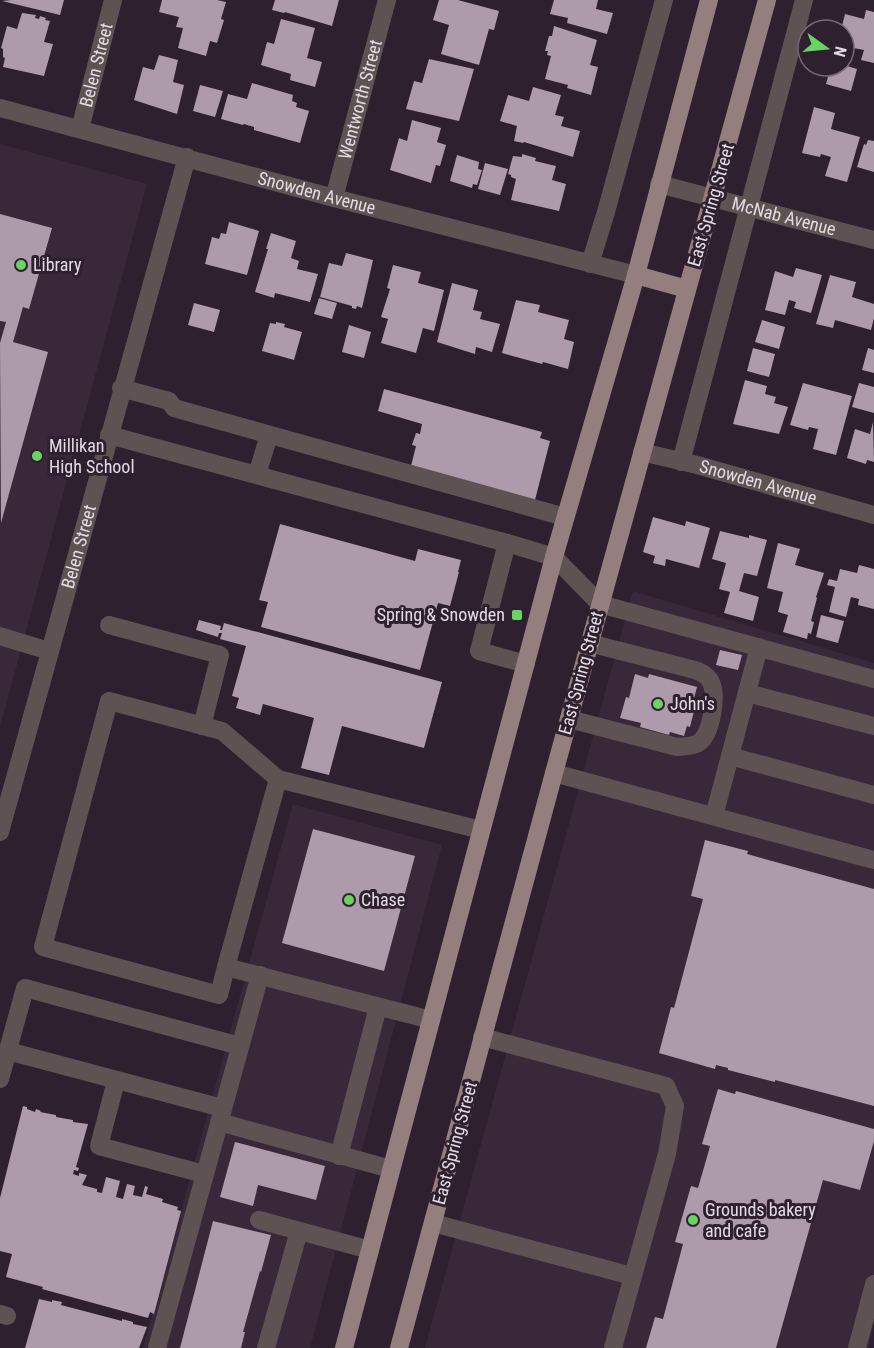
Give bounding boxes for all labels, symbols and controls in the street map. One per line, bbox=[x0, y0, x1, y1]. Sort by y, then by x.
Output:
north arrow bbox=[796, 18, 856, 78]
street label: Belen Street bbox=[75, 21, 117, 109]
street label: Wentworth Street bbox=[334, 37, 386, 161]
text: N bbox=[830, 45, 850, 59]
street label: East Spring Street bbox=[683, 141, 738, 269]
street label: Snowden Avenue bbox=[256, 167, 378, 218]
street label: McNab Avenue bbox=[730, 192, 838, 240]
place label: Library bbox=[33, 254, 82, 275]
marker: Library bbox=[14, 258, 28, 272]
place label: Millikan High School bbox=[49, 435, 135, 477]
marker: Millikan High School bbox=[30, 449, 44, 463]
street label: Snowden Avenue bbox=[697, 455, 819, 508]
street label: Belen Street bbox=[57, 502, 100, 591]
place label: Spring & Snowden bbox=[377, 604, 505, 625]
marker: Spring & Snowden bbox=[510, 608, 524, 622]
street label: East Spring Street bbox=[554, 609, 607, 737]
place label: John's bbox=[670, 693, 715, 714]
marker: John's bbox=[651, 697, 665, 711]
place label: Chase bbox=[361, 889, 405, 910]
marker: Chase bbox=[342, 893, 356, 907]
street label: East Spring Street bbox=[428, 1079, 481, 1207]
place label: Grounds bakery and cafe bbox=[705, 1199, 816, 1241]
marker: Grounds bakery and cafe bbox=[686, 1213, 700, 1227]

